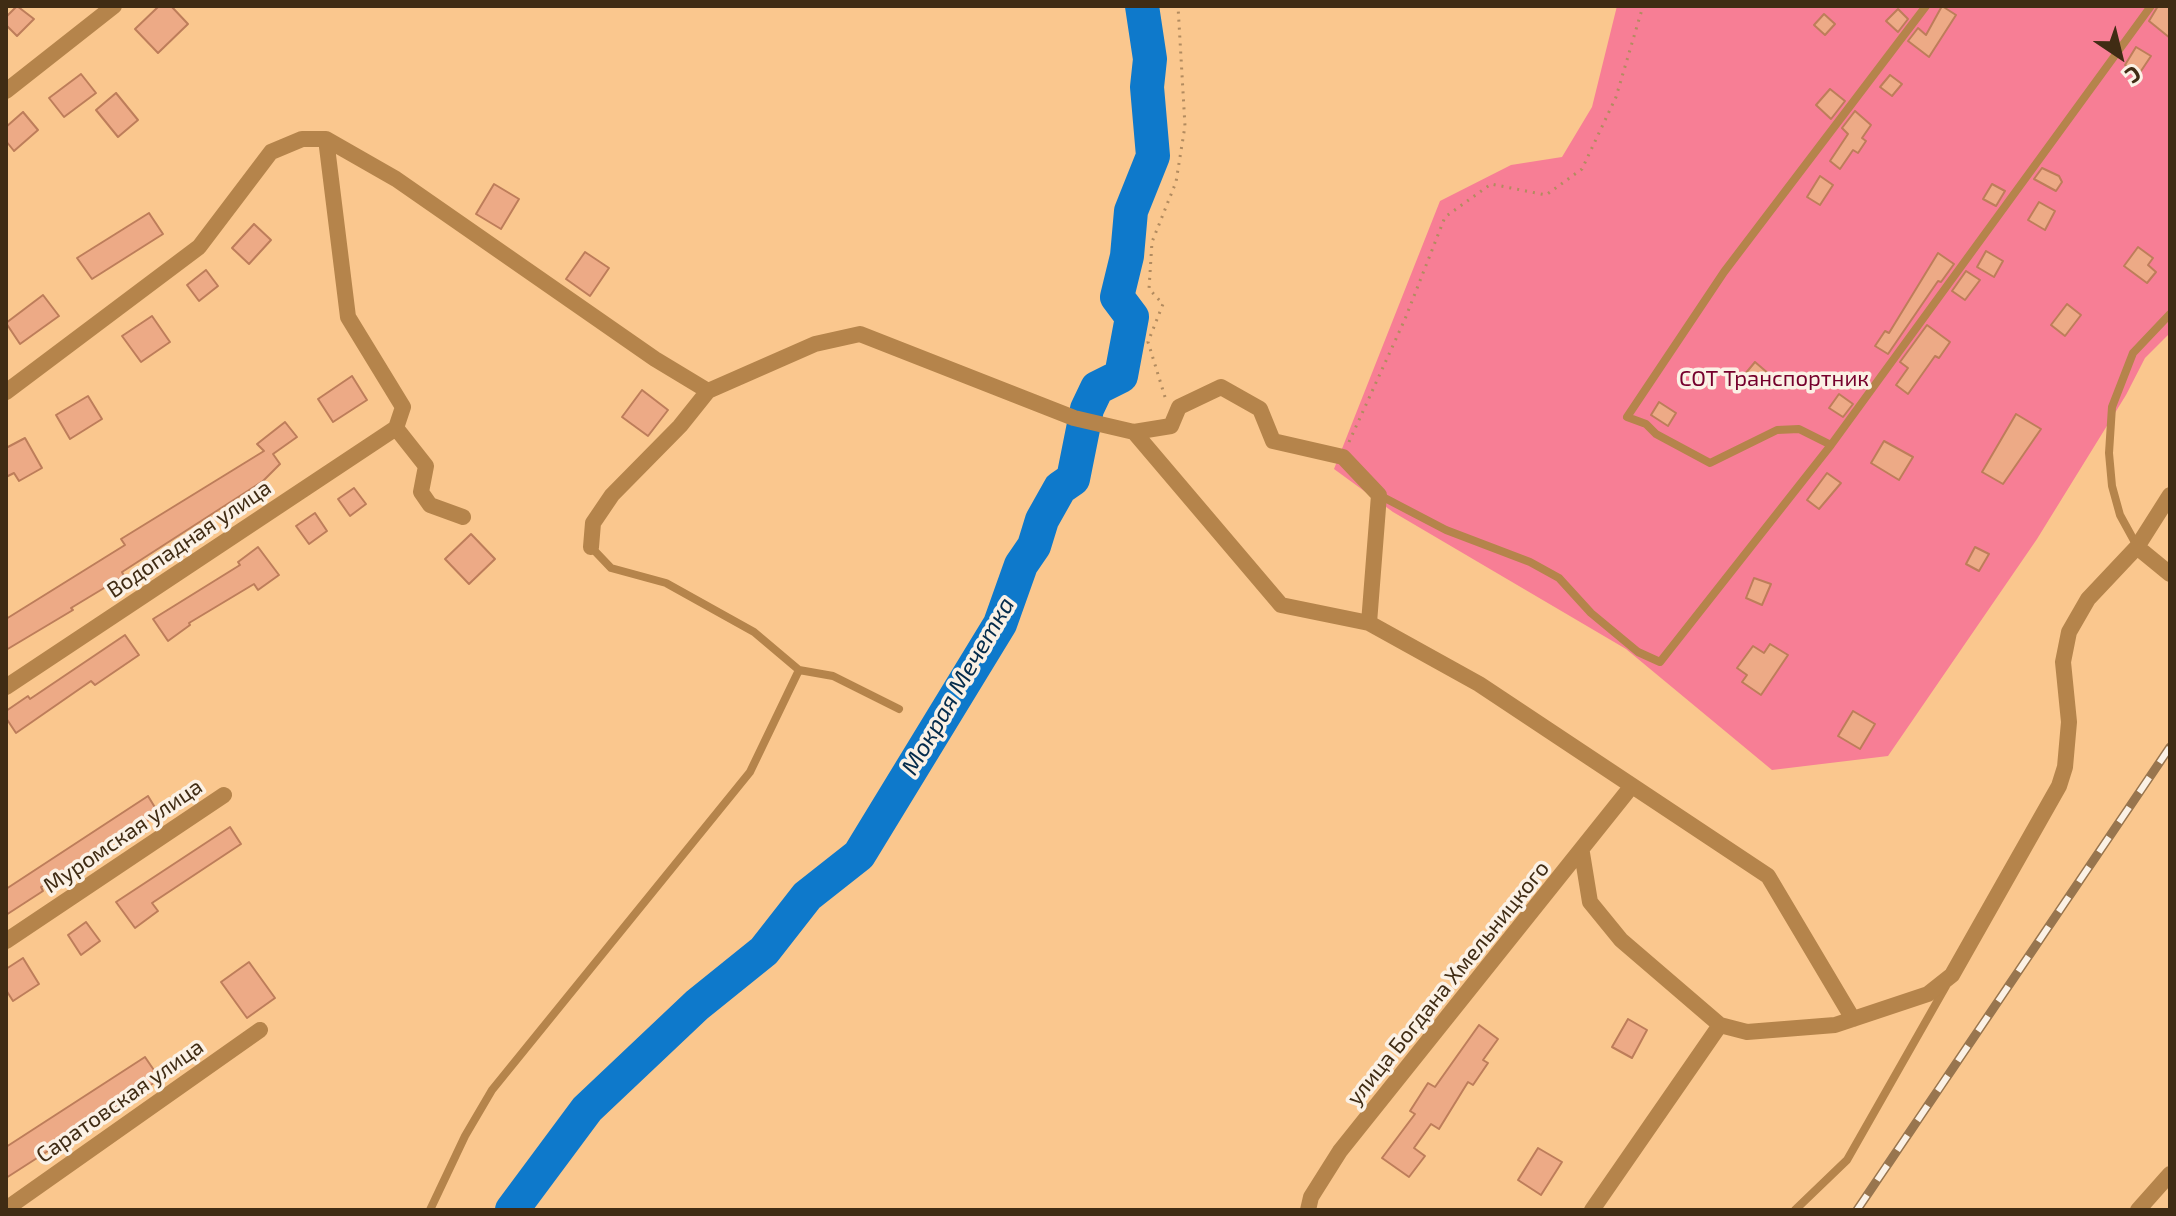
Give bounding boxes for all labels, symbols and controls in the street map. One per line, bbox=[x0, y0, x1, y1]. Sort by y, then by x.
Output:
north arrow bbox=[2080, 16, 2160, 96]
text: С bbox=[2121, 61, 2147, 90]
park label: СОТ Транспортник bbox=[1679, 366, 1869, 392]
street label: Водопадная улица bbox=[102, 474, 276, 604]
water label: Мокрая Мечетка bbox=[895, 592, 1021, 780]
street label: Муромская улица bbox=[39, 773, 207, 899]
street label: улица Богдана Хмельницкого bbox=[1341, 856, 1555, 1110]
street label: Саратовская улица bbox=[31, 1033, 209, 1169]

